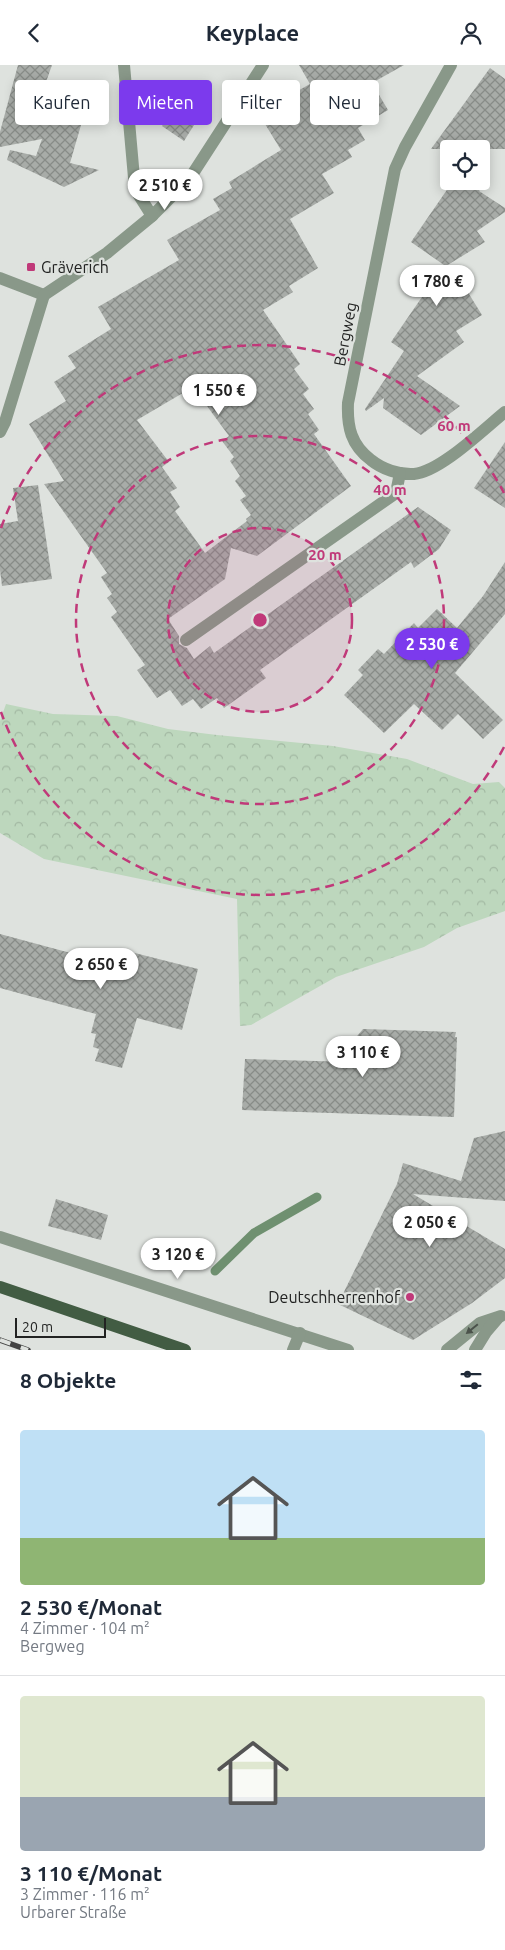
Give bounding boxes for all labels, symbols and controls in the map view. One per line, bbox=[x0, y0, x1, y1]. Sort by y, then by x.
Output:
icon: back bbox=[20, 19, 48, 47]
icon: person bbox=[457, 19, 485, 47]
text: Keyplace bbox=[206, 20, 299, 45]
chip: Kaufen bbox=[15, 80, 109, 125]
chip: Mieten bbox=[119, 80, 212, 125]
chip: Filter bbox=[222, 80, 300, 125]
chip: Neu bbox=[310, 80, 379, 125]
map controls bbox=[440, 140, 490, 190]
button: locate bbox=[440, 140, 490, 190]
pin: 2 510 € bbox=[119, 169, 211, 211]
text: 2 510 € bbox=[139, 176, 191, 194]
place label: Gräverich bbox=[41, 258, 109, 276]
marker: Gräverich bbox=[25, 261, 37, 273]
pin: 1 780 € bbox=[391, 265, 483, 307]
text: 1 780 € bbox=[411, 272, 463, 290]
street label: Bergweg bbox=[330, 301, 360, 367]
pin: 1 550 € bbox=[173, 373, 265, 416]
text: 1 550 € bbox=[193, 381, 245, 399]
text: 60 m bbox=[437, 417, 471, 434]
text: 40 m bbox=[373, 481, 407, 498]
text: 20 m bbox=[308, 546, 342, 563]
centre of rings bbox=[251, 611, 269, 629]
pin: 2 530 € bbox=[386, 627, 478, 670]
text: 2 530 € bbox=[406, 635, 458, 653]
pin: 2 650 € bbox=[55, 947, 147, 990]
text: 2 650 € bbox=[75, 955, 127, 973]
pin: 3 110 € bbox=[317, 1035, 409, 1078]
text: 3 110 € bbox=[337, 1043, 389, 1061]
pin: 2 050 € bbox=[384, 1205, 476, 1248]
text: 2 050 € bbox=[404, 1213, 456, 1231]
pin: 3 120 € bbox=[132, 1237, 224, 1280]
text: 3 120 € bbox=[152, 1245, 204, 1263]
place label: Deutschherrenhof bbox=[268, 1288, 401, 1306]
marker: Deutschherrenhof bbox=[404, 1291, 416, 1303]
scale bar bbox=[15, 1315, 106, 1338]
text: 20 m bbox=[22, 1319, 53, 1335]
one-way arrow bbox=[466, 1324, 479, 1335]
icon: filters bbox=[457, 1366, 485, 1394]
text: 8 Objekte bbox=[20, 1368, 116, 1392]
icon: home bbox=[208, 1463, 298, 1553]
text: 2 530 €/Monat bbox=[20, 1595, 162, 1619]
text: 4 Zimmer · 104 m² bbox=[20, 1619, 150, 1637]
text: Bergweg bbox=[20, 1637, 85, 1655]
icon: home bbox=[208, 1728, 298, 1818]
text: 3 110 €/Monat bbox=[20, 1861, 162, 1885]
text: 3 Zimmer · 116 m² bbox=[20, 1885, 150, 1903]
text: Urbarer Straße bbox=[20, 1903, 127, 1921]

